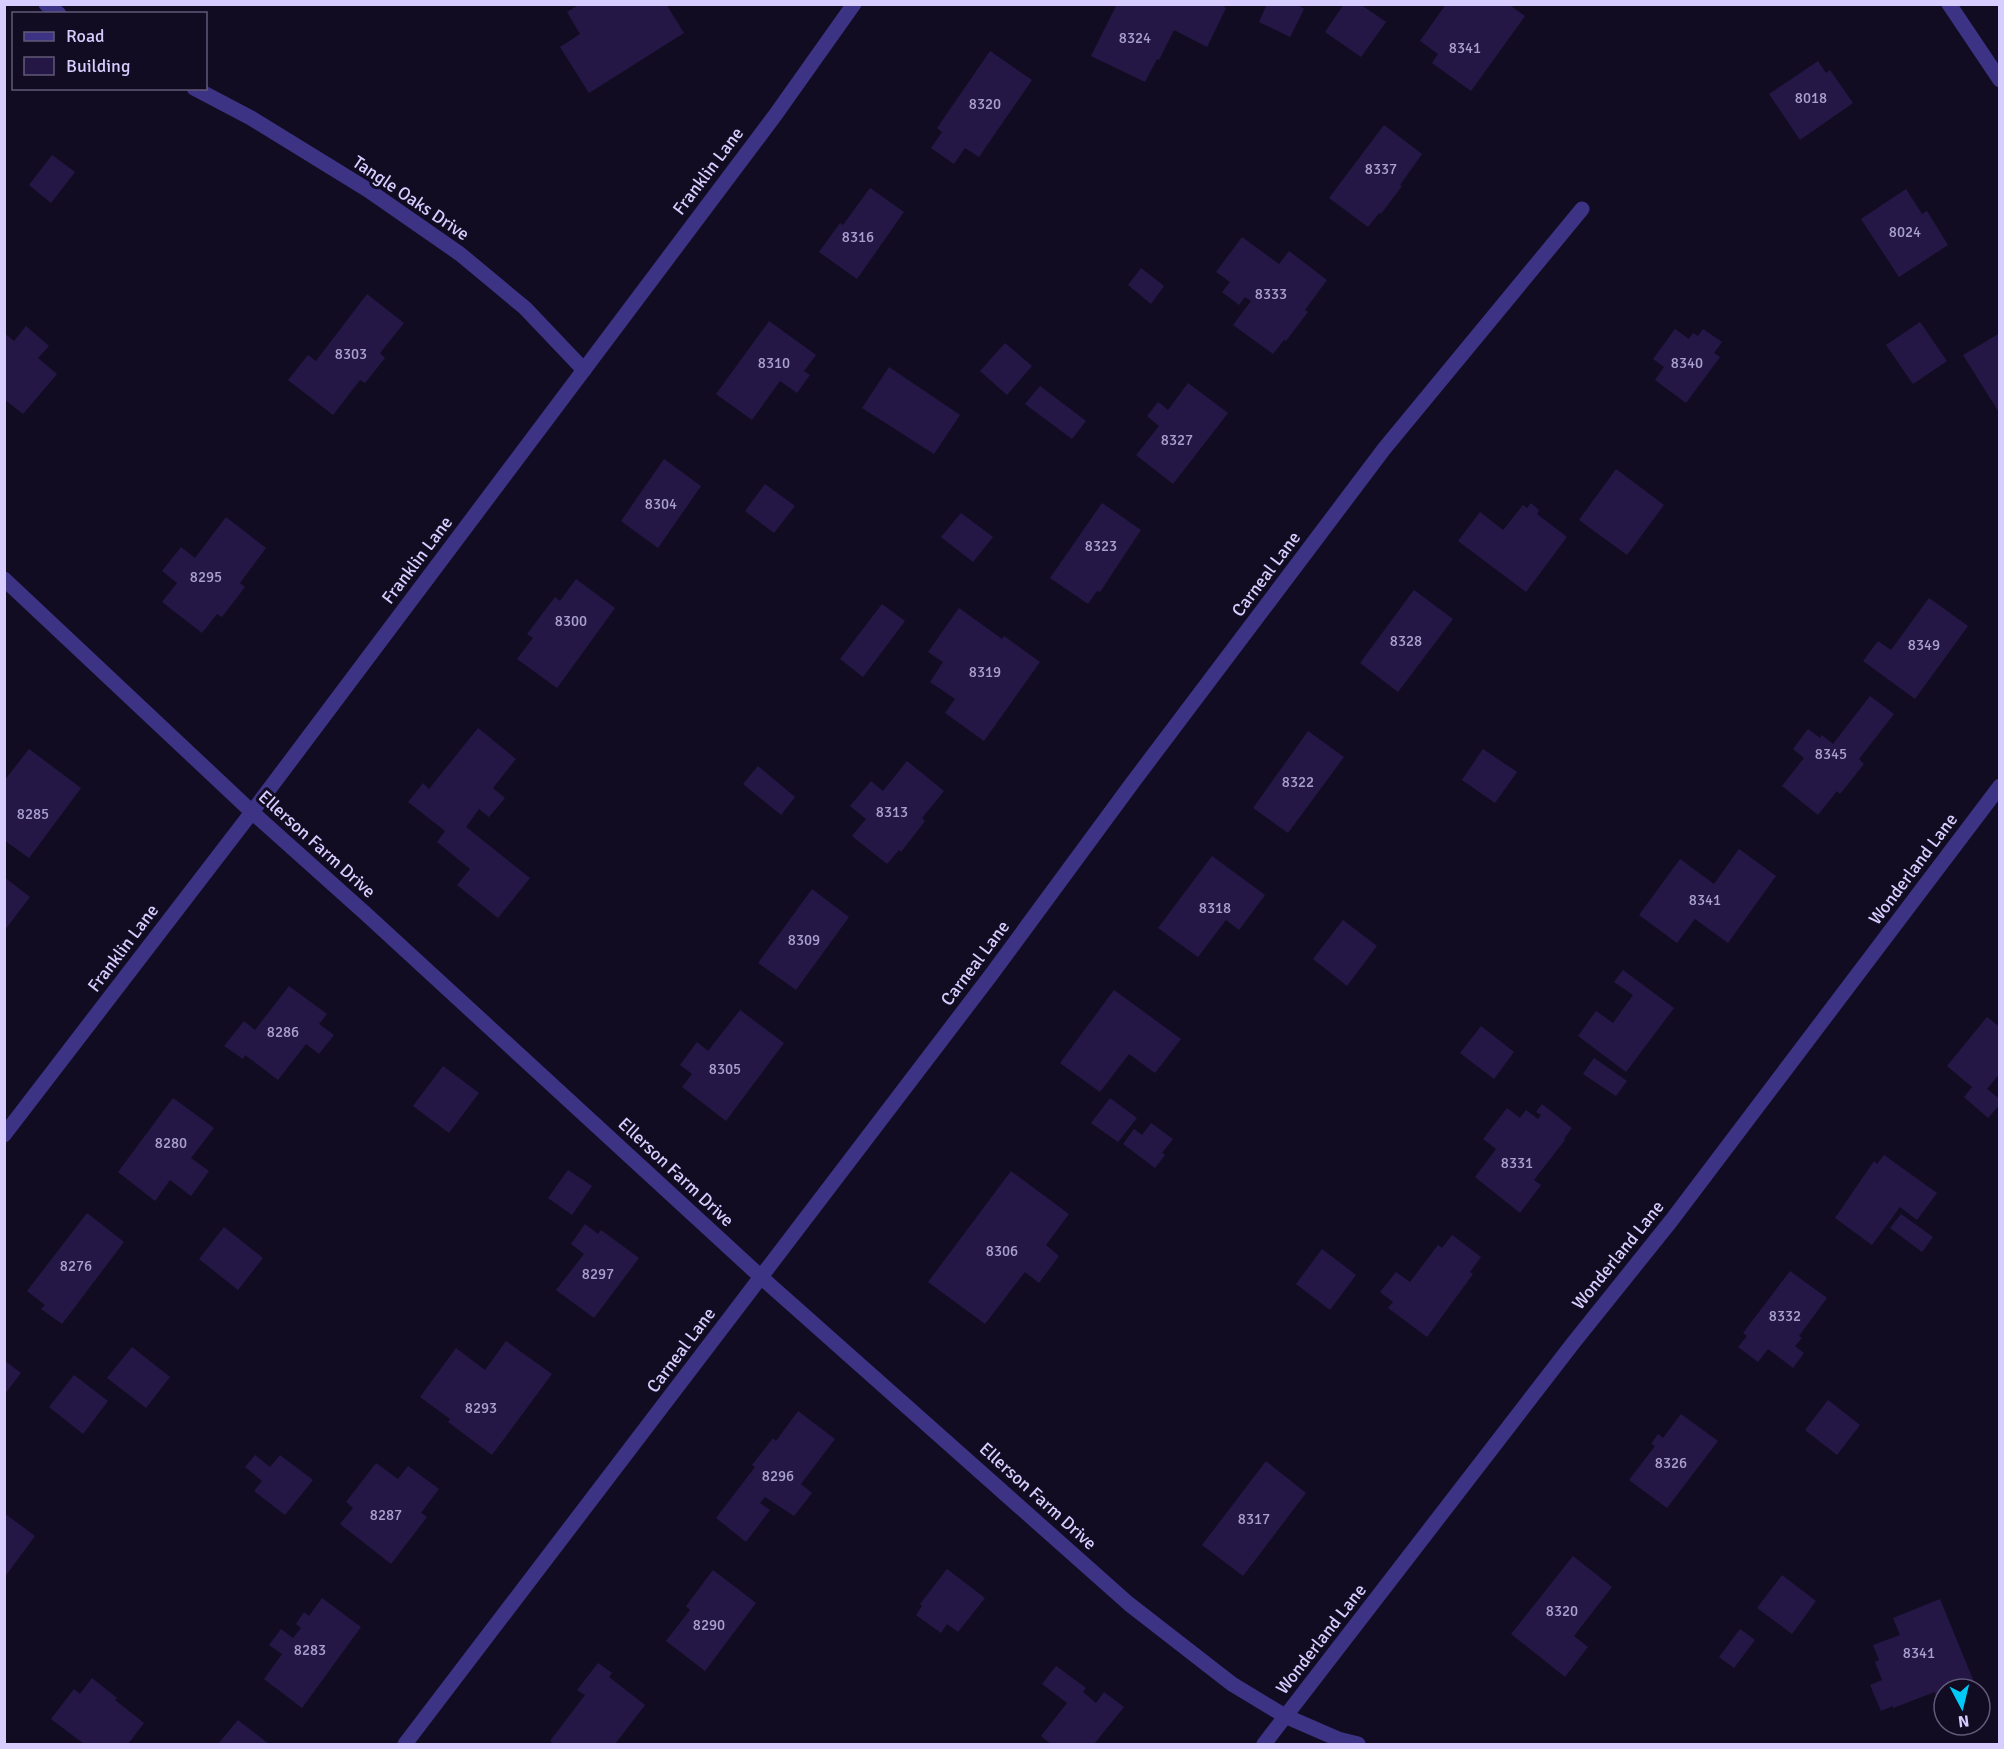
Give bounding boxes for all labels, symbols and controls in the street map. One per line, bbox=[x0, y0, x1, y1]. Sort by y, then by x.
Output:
legend bbox=[12, 12, 207, 90]
text: Road bbox=[66, 25, 105, 47]
house number: 8324 bbox=[1119, 29, 1151, 47]
house number: 8341 bbox=[1449, 39, 1481, 57]
text: Building bbox=[66, 55, 130, 77]
house number: 8018 bbox=[1795, 89, 1827, 107]
house number: 8320 bbox=[969, 95, 1001, 113]
street label: Franklin Lane bbox=[668, 123, 748, 219]
street label: Tangle Oaks Drive bbox=[349, 151, 473, 245]
house number: 8337 bbox=[1365, 160, 1397, 178]
house number: 8024 bbox=[1889, 223, 1921, 241]
house number: 8316 bbox=[842, 228, 874, 246]
house number: 8333 bbox=[1255, 285, 1287, 303]
house number: 8303 bbox=[335, 345, 367, 363]
house number: 8310 bbox=[758, 354, 790, 372]
house number: 8340 bbox=[1671, 354, 1703, 372]
house number: 8327 bbox=[1161, 431, 1193, 449]
house number: 8304 bbox=[645, 495, 677, 513]
street label: Franklin Lane bbox=[377, 512, 457, 608]
street label: Carneal Lane bbox=[1227, 527, 1305, 621]
house number: 8323 bbox=[1085, 537, 1117, 555]
house number: 8295 bbox=[190, 568, 222, 586]
house number: 8300 bbox=[555, 612, 587, 630]
house number: 8328 bbox=[1390, 632, 1422, 650]
house number: 8349 bbox=[1908, 636, 1940, 654]
house number: 8319 bbox=[969, 663, 1001, 681]
house number: 8345 bbox=[1815, 745, 1847, 763]
house number: 8322 bbox=[1282, 773, 1314, 791]
street label: Ellerson Farm Drive bbox=[254, 786, 380, 902]
house number: 8313 bbox=[876, 803, 908, 821]
house number: 8285 bbox=[17, 805, 49, 823]
street label: Wonderland Lane bbox=[1864, 809, 1962, 929]
house number: 8341 bbox=[1689, 891, 1721, 909]
house number: 8318 bbox=[1199, 899, 1231, 917]
street label: Franklin Lane bbox=[83, 900, 163, 996]
street label: Carneal Lane bbox=[936, 916, 1014, 1010]
house number: 8309 bbox=[788, 931, 820, 949]
house number: 8286 bbox=[267, 1023, 299, 1041]
house number: 8305 bbox=[709, 1060, 741, 1078]
street label: Ellerson Farm Drive bbox=[614, 1113, 738, 1231]
house number: 8280 bbox=[155, 1134, 187, 1152]
house number: 8331 bbox=[1501, 1154, 1533, 1172]
street label: Wonderland Lane bbox=[1567, 1196, 1669, 1314]
house number: 8306 bbox=[986, 1242, 1018, 1260]
house number: 8276 bbox=[60, 1257, 92, 1275]
house number: 8297 bbox=[582, 1265, 614, 1283]
street label: Carneal Lane bbox=[642, 1303, 720, 1397]
house number: 8332 bbox=[1769, 1307, 1801, 1325]
house number: 8293 bbox=[465, 1399, 497, 1417]
street label: Ellerson Farm Drive bbox=[975, 1438, 1101, 1554]
house number: 8326 bbox=[1655, 1454, 1687, 1472]
house number: 8296 bbox=[762, 1467, 794, 1485]
house number: 8287 bbox=[370, 1506, 402, 1524]
house number: 8317 bbox=[1238, 1510, 1270, 1528]
street label: Wonderland Lane bbox=[1271, 1579, 1371, 1699]
house number: 8320 bbox=[1546, 1602, 1578, 1620]
house number: 8290 bbox=[693, 1616, 725, 1634]
house number: 8283 bbox=[294, 1641, 326, 1659]
house number: 8341 bbox=[1903, 1644, 1935, 1662]
north arrow bbox=[1932, 1677, 1992, 1737]
text: N bbox=[1957, 1710, 1970, 1731]

